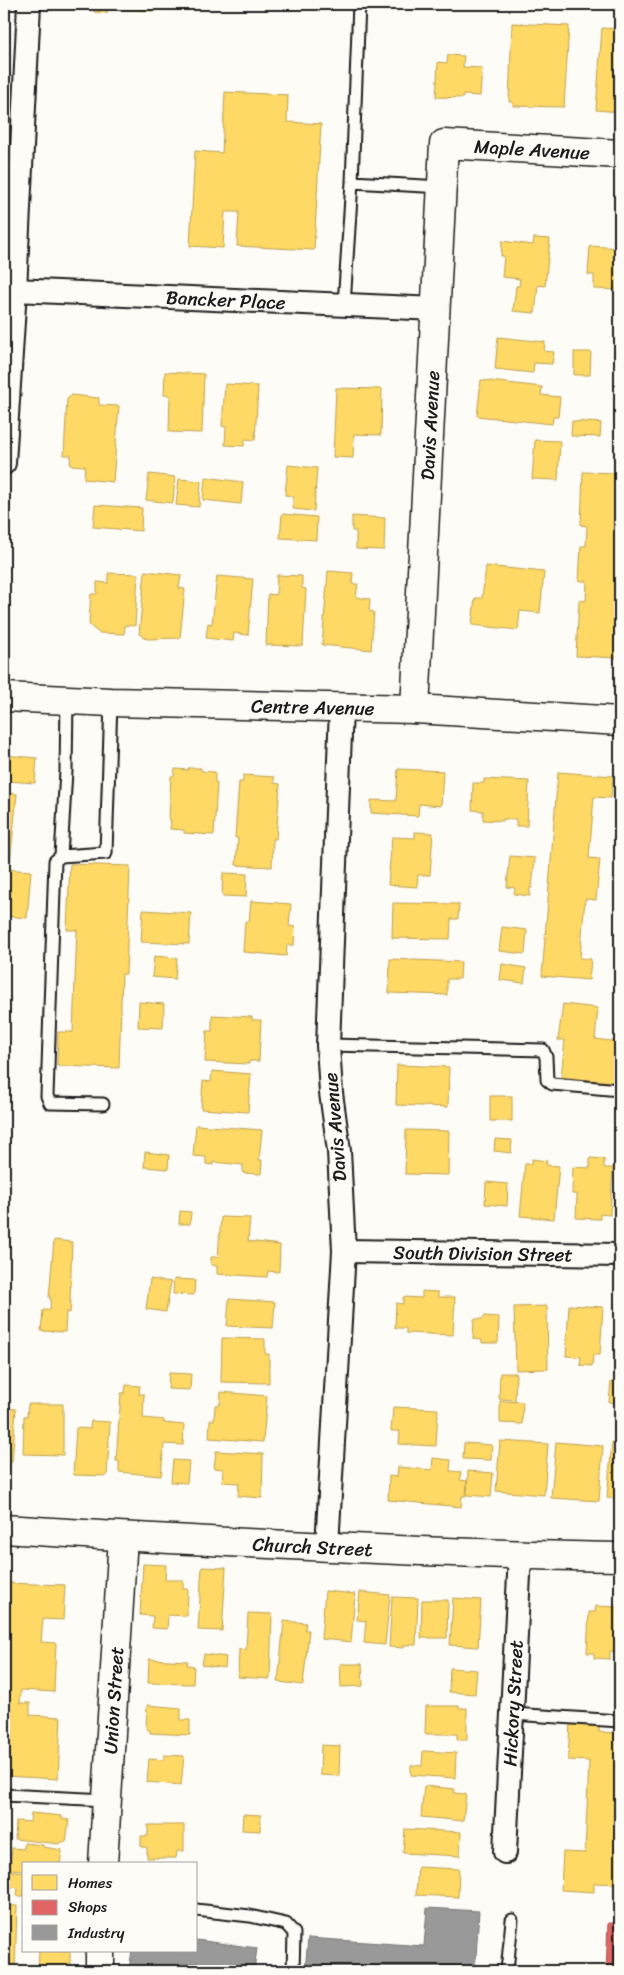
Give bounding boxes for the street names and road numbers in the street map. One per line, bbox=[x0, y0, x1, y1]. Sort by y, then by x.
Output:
street label: Maple Avenue bbox=[473, 129, 591, 169]
street label: Bancker Place bbox=[165, 280, 287, 319]
street label: Davis Avenue bbox=[410, 370, 449, 481]
street label: Centre Avenue bbox=[251, 689, 375, 725]
street label: Davis Avenue bbox=[314, 1071, 356, 1183]
street label: South Division Street bbox=[393, 1235, 573, 1271]
street label: Church Street bbox=[252, 1527, 373, 1566]
street label: Hickory Street bbox=[493, 1639, 532, 1767]
street label: Union Street bbox=[93, 1646, 133, 1755]

